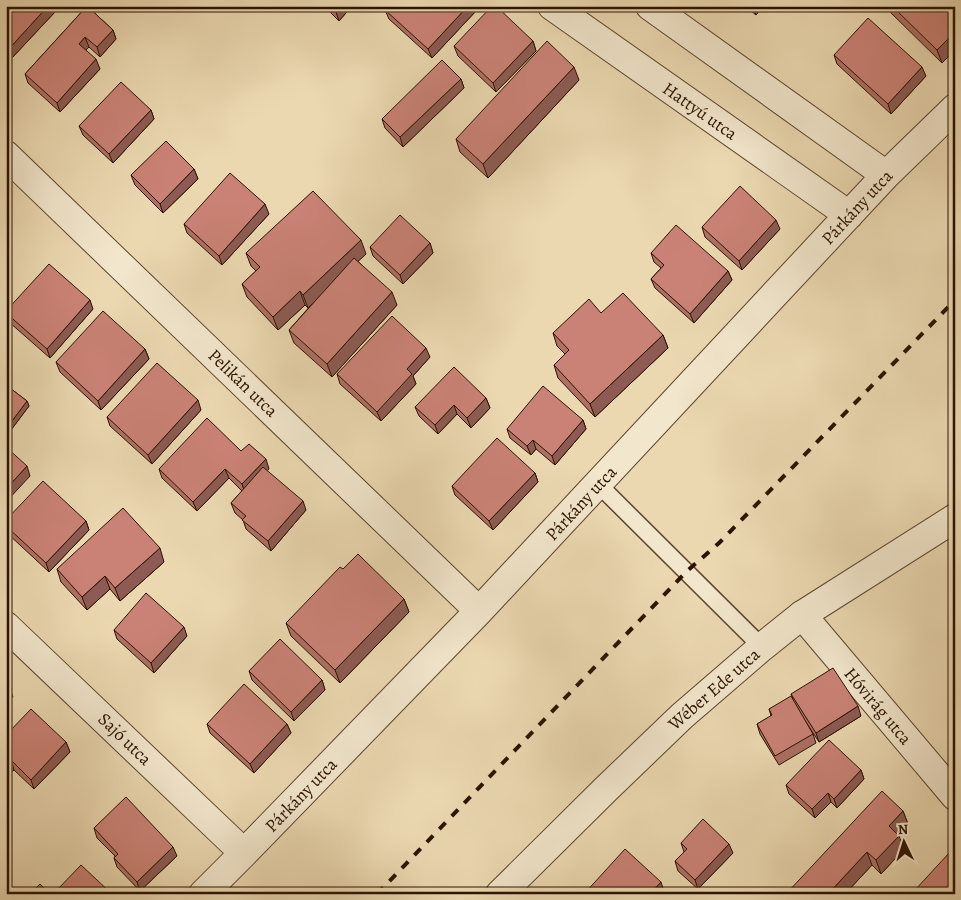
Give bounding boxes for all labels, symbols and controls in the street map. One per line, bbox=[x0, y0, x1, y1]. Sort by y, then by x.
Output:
street label: Hattyú utca bbox=[658, 76, 743, 146]
street label: Párkány utca bbox=[816, 164, 898, 250]
street label: Pelikán utca bbox=[203, 344, 284, 423]
street label: Párkány utca bbox=[540, 460, 622, 546]
street label: Wéber Ede utca bbox=[662, 642, 765, 736]
street label: Hóvirág utca bbox=[839, 662, 918, 750]
street label: Sajó utca bbox=[93, 707, 158, 771]
street label: Párkány utca bbox=[260, 752, 343, 837]
north arrow bbox=[878, 818, 928, 868]
text: N bbox=[897, 820, 909, 839]

